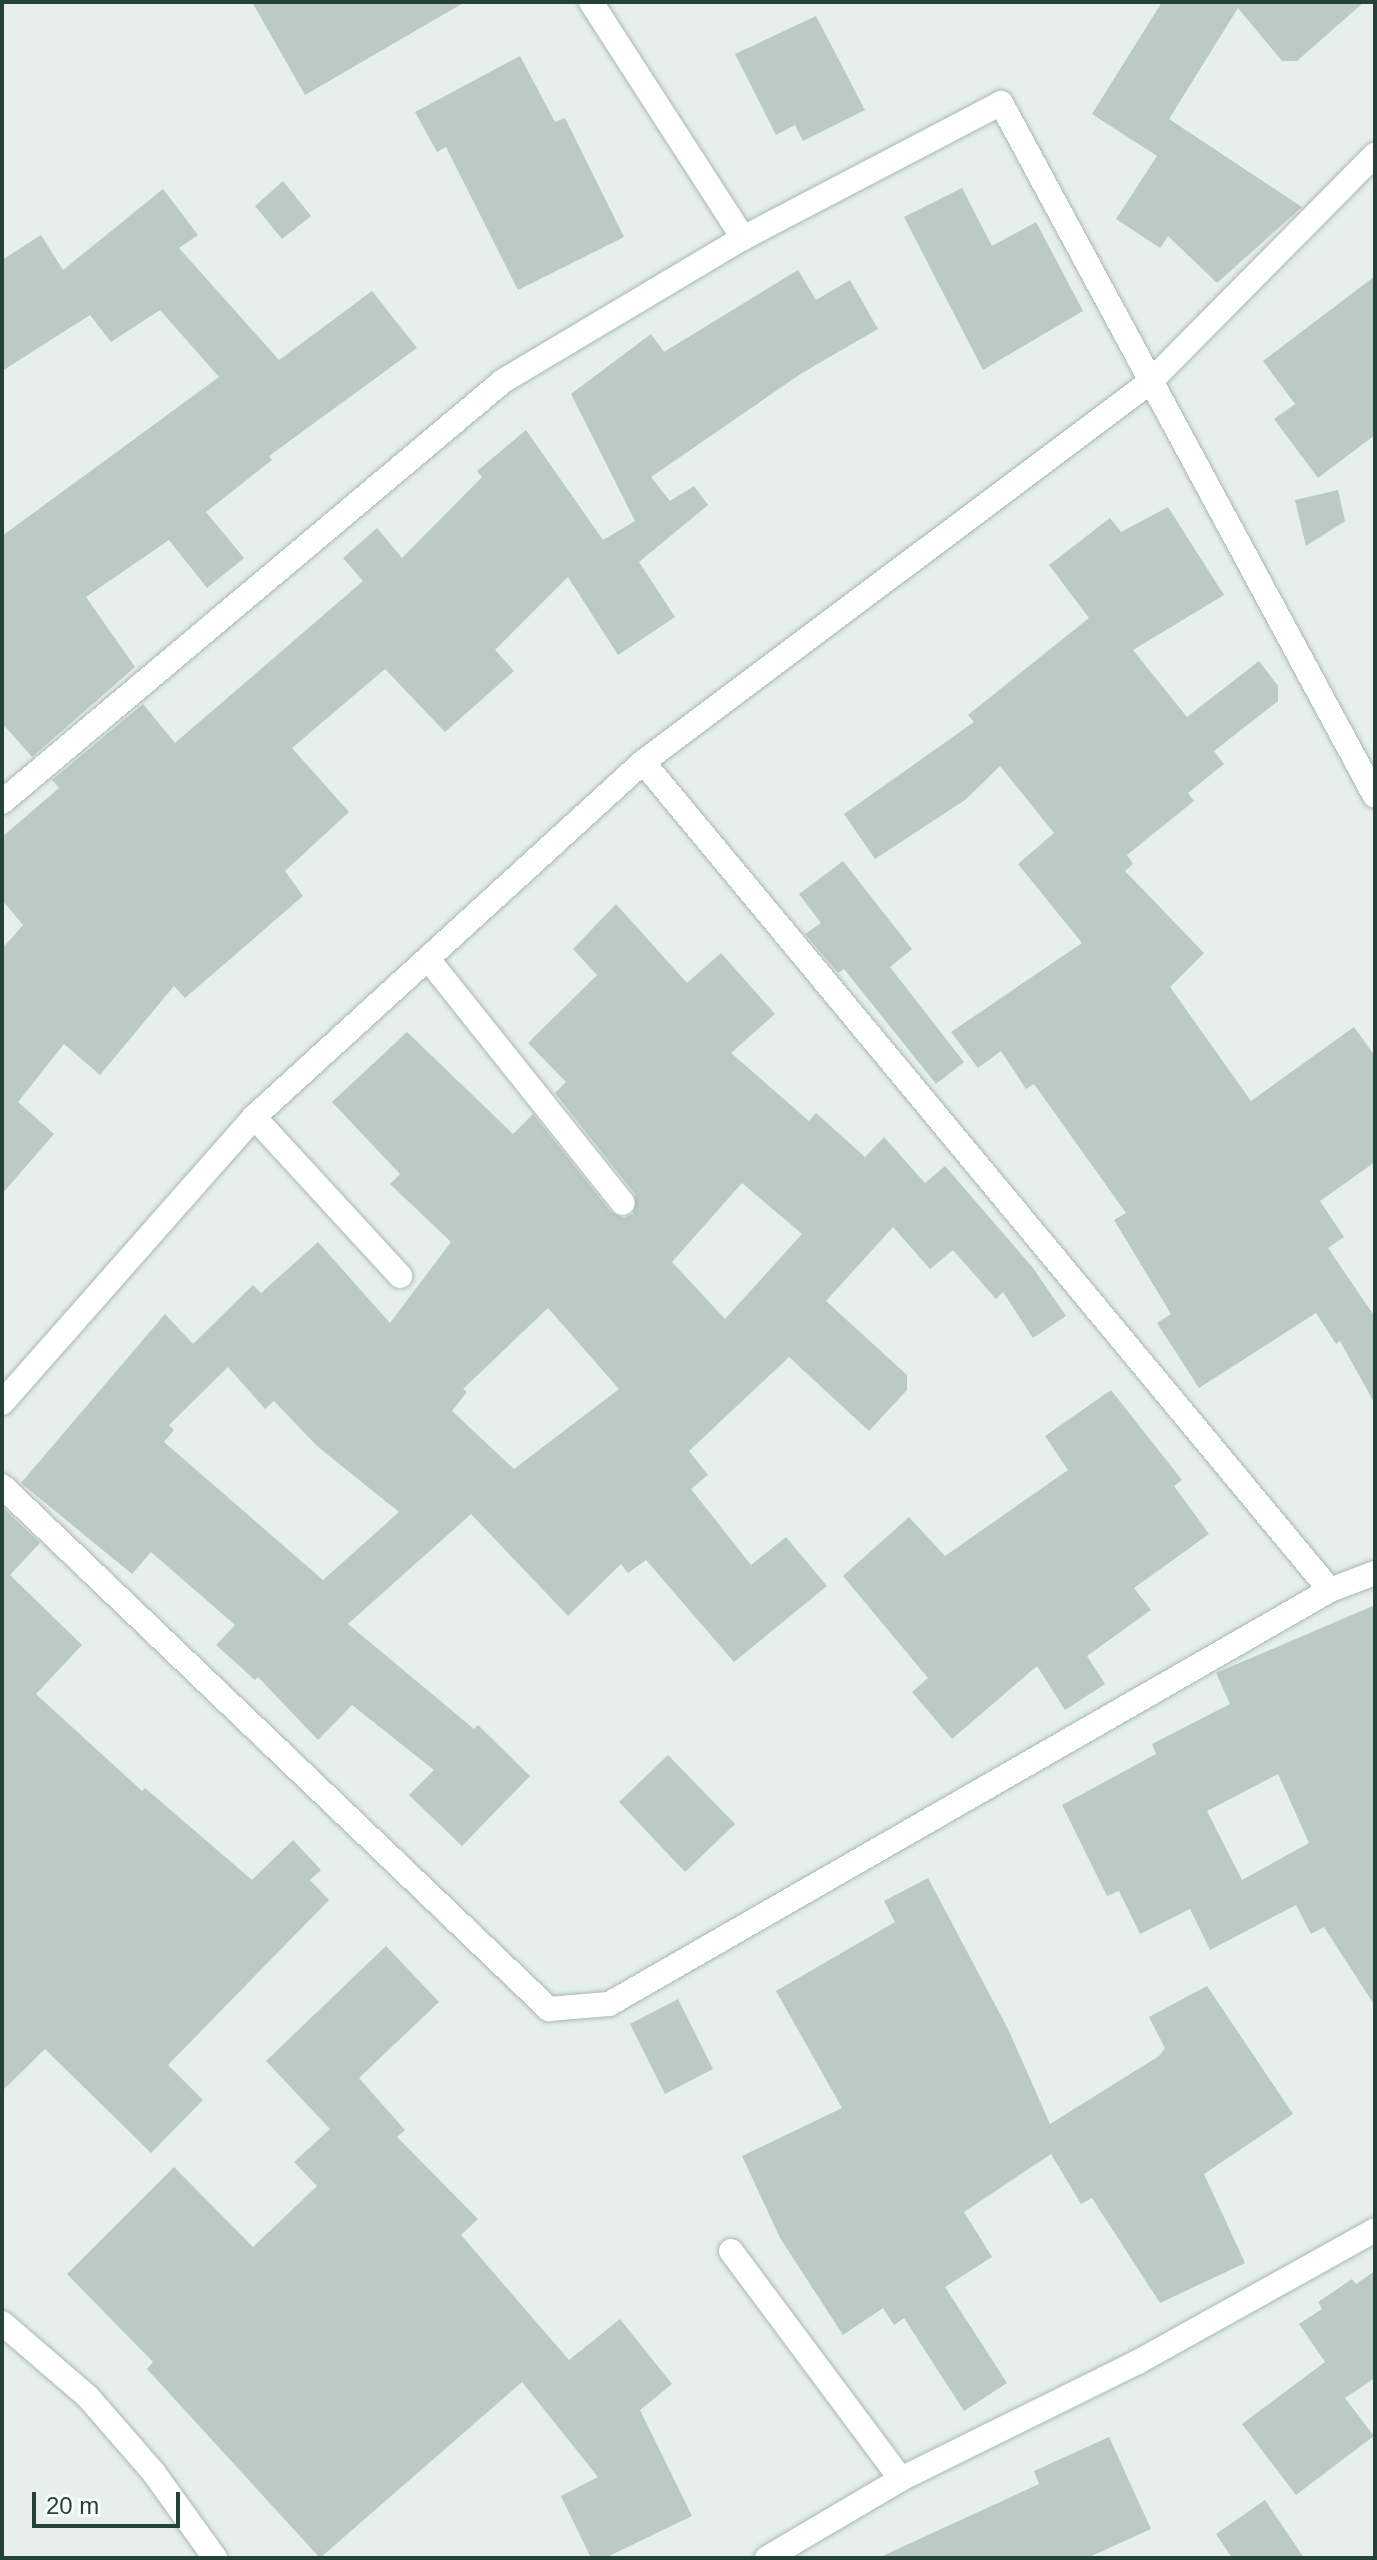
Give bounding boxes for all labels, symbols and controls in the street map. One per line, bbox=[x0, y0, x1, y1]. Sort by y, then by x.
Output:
scale bar bbox=[36, 2476, 184, 2526]
text: 20 m bbox=[46, 2492, 99, 2519]

